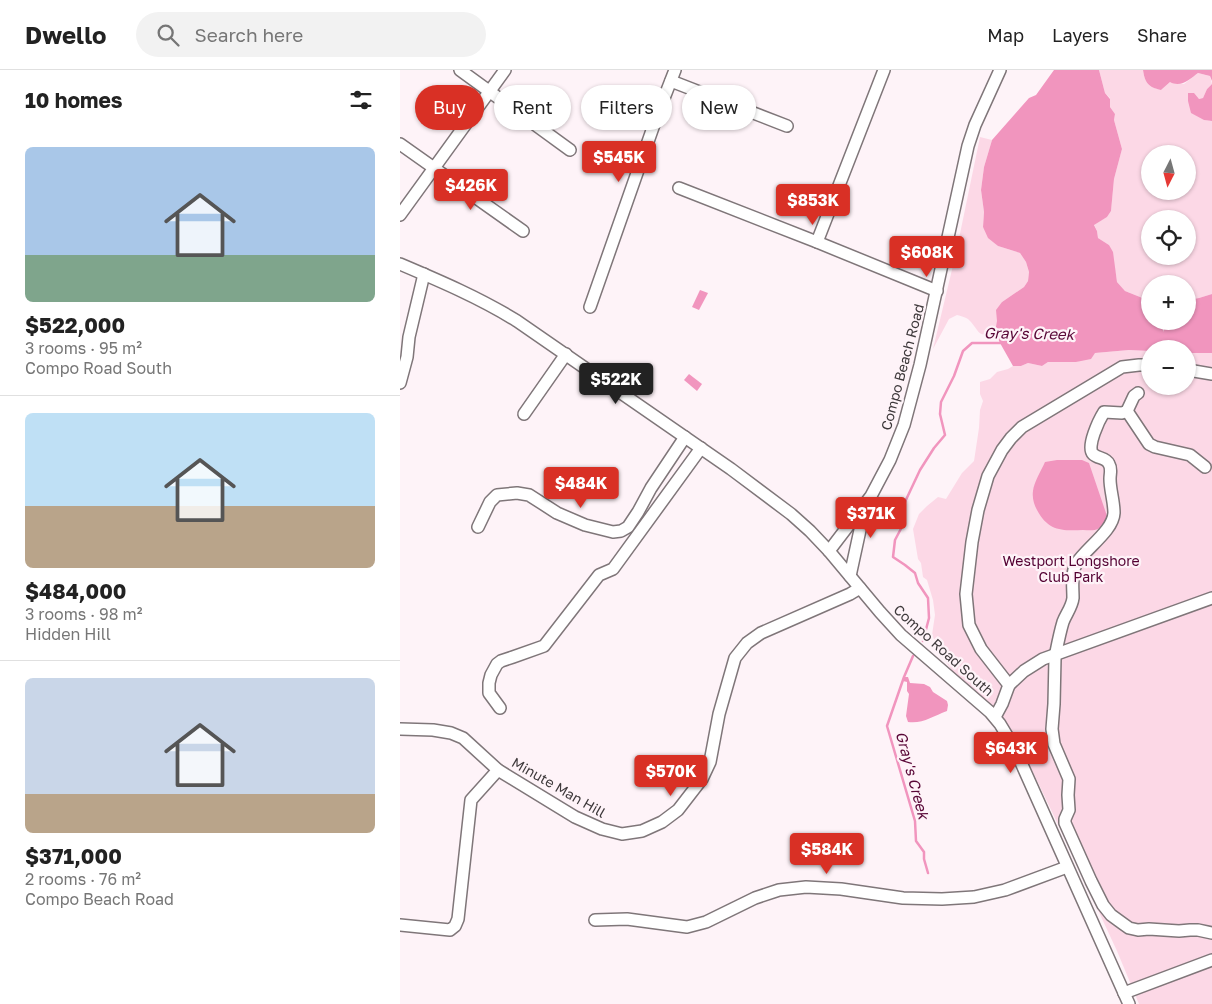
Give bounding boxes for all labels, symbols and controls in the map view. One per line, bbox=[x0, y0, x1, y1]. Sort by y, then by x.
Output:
search box bbox=[136, 12, 486, 57]
text: Dwello bbox=[25, 20, 106, 49]
icon: search bbox=[154, 21, 182, 49]
text: Search here bbox=[194, 23, 303, 46]
text: Map bbox=[987, 24, 1024, 46]
text: Layers bbox=[1052, 24, 1109, 46]
text: Share bbox=[1137, 24, 1187, 46]
chip: Buy bbox=[415, 85, 484, 130]
chip: Rent bbox=[494, 85, 571, 130]
chip: Filters bbox=[581, 85, 672, 130]
chip: New bbox=[682, 85, 756, 130]
icon: filters bbox=[347, 86, 375, 114]
text: 10 homes bbox=[25, 87, 123, 113]
pin: $545K bbox=[584, 140, 654, 183]
north arrow bbox=[1141, 145, 1196, 200]
map controls bbox=[1141, 145, 1196, 395]
text: $545K bbox=[593, 147, 645, 167]
pin: $426K bbox=[436, 168, 506, 211]
text: $426K bbox=[445, 175, 497, 195]
icon: home bbox=[155, 180, 245, 270]
pin: $853K bbox=[778, 184, 848, 226]
text: $853K bbox=[787, 190, 839, 210]
button: locate bbox=[1141, 210, 1196, 265]
pin: $608K bbox=[892, 236, 962, 278]
text: $608K bbox=[900, 242, 954, 262]
button: + bbox=[1141, 275, 1196, 330]
street label: Compo Beach Road bbox=[877, 302, 927, 432]
text: $522,000 bbox=[25, 312, 125, 338]
water label: Gray's Creek bbox=[984, 323, 1076, 344]
text: 3 rooms · 95 m² bbox=[25, 338, 142, 358]
button: − bbox=[1141, 340, 1196, 395]
text: Compo Road South bbox=[25, 358, 172, 378]
pin: $522K bbox=[581, 362, 651, 405]
text: $522K bbox=[590, 369, 642, 389]
icon: home bbox=[155, 445, 245, 535]
pin: $484K bbox=[546, 466, 616, 509]
text: $484K bbox=[555, 473, 607, 493]
pin: $371K bbox=[836, 496, 906, 539]
text: $371K bbox=[846, 503, 896, 523]
park label: Westport Longshore Club Park bbox=[1002, 552, 1140, 585]
text: $484,000 bbox=[25, 578, 126, 604]
street label: Compo Road South bbox=[891, 601, 997, 699]
text: 3 rooms · 98 m² bbox=[25, 604, 142, 624]
text: Hidden Hill bbox=[25, 624, 111, 644]
icon: home bbox=[155, 710, 245, 800]
water label: Gray's Creek bbox=[892, 729, 934, 823]
pin: $643K bbox=[976, 732, 1046, 774]
text: $643K bbox=[985, 738, 1037, 758]
street label: Minute Man Hill bbox=[509, 753, 609, 821]
pin: $570K bbox=[636, 754, 706, 797]
text: $570K bbox=[645, 761, 697, 781]
pin: $584K bbox=[792, 832, 862, 875]
text: $584K bbox=[801, 839, 853, 859]
text: $371,000 bbox=[25, 843, 122, 869]
text: 2 rooms · 76 m² bbox=[25, 869, 141, 889]
text: Compo Beach Road bbox=[25, 889, 174, 909]

